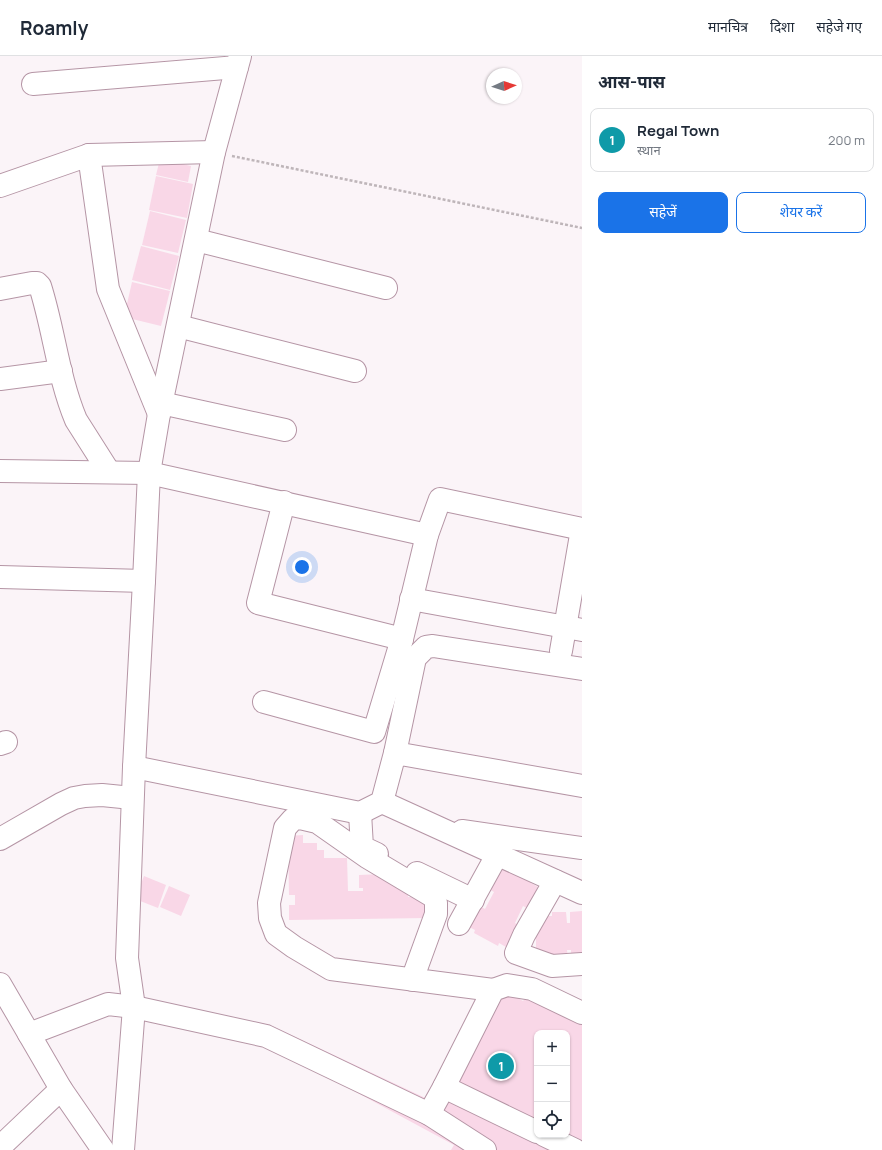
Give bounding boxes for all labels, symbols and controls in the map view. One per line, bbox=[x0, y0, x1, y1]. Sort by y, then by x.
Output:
text: Roamly bbox=[20, 15, 88, 41]
text: मानचित्र bbox=[708, 17, 748, 36]
text: दिशा bbox=[770, 17, 794, 36]
text: सहेजे गए bbox=[816, 17, 862, 36]
north arrow bbox=[486, 68, 522, 104]
text: आस-पास bbox=[598, 70, 665, 93]
text: Regal Town bbox=[637, 120, 719, 141]
text: 1 bbox=[609, 131, 615, 149]
text: 200 m bbox=[828, 131, 865, 149]
text: स्थान bbox=[637, 141, 661, 159]
button: सहेजें bbox=[598, 192, 728, 233]
button: शेयर करें bbox=[736, 192, 866, 233]
your location bbox=[292, 557, 312, 577]
map controls bbox=[534, 1030, 570, 1138]
button: + bbox=[534, 1030, 570, 1066]
pin: 1 bbox=[488, 1051, 514, 1081]
button: − bbox=[534, 1066, 570, 1102]
button: locate bbox=[534, 1102, 570, 1138]

